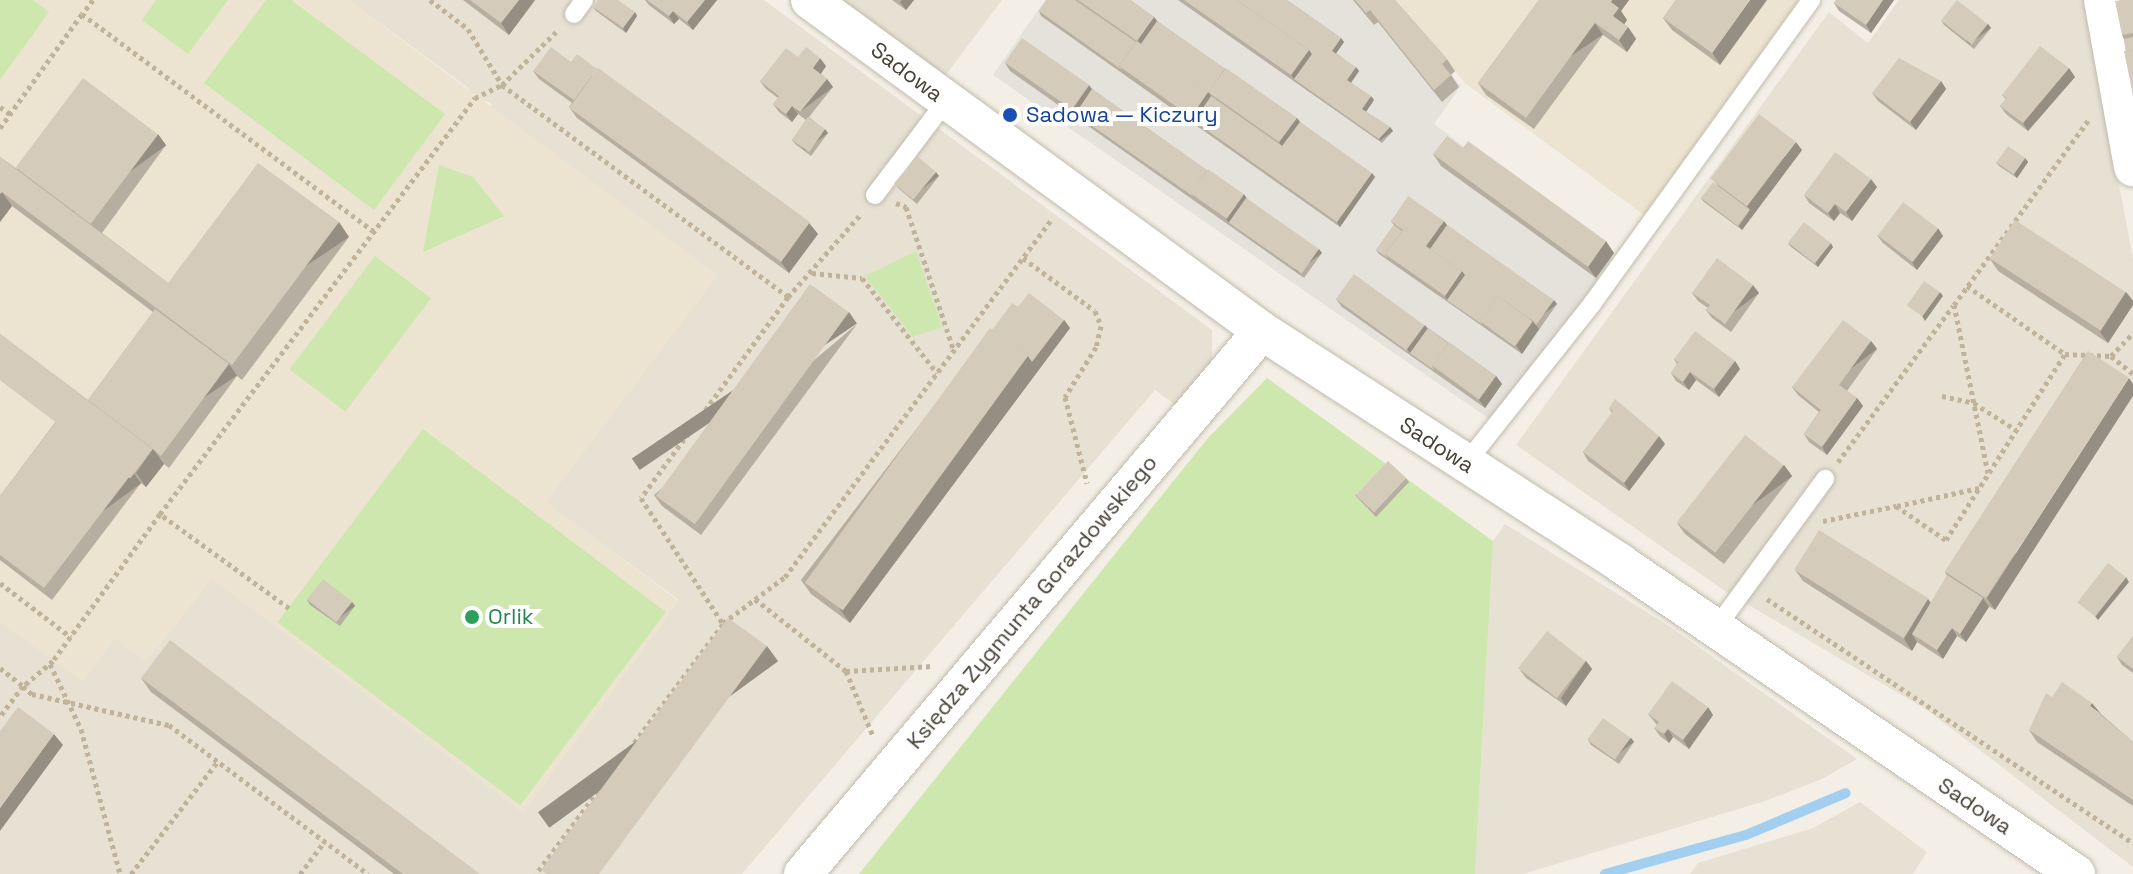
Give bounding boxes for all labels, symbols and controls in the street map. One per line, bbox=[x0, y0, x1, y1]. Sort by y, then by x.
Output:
street label: Sadowa bbox=[866, 36, 948, 108]
place label: Sadowa — Kiczury bbox=[1026, 102, 1219, 128]
marker: Sadowa — Kiczury bbox=[1001, 106, 1019, 124]
street label: Sadowa bbox=[1395, 411, 1479, 479]
street label: Księdza Zygmunta Gorazdowskiego bbox=[901, 450, 1163, 754]
place label: Orlik bbox=[488, 604, 534, 630]
marker: Orlik bbox=[463, 608, 481, 626]
street label: Sadowa bbox=[1933, 772, 2017, 840]

